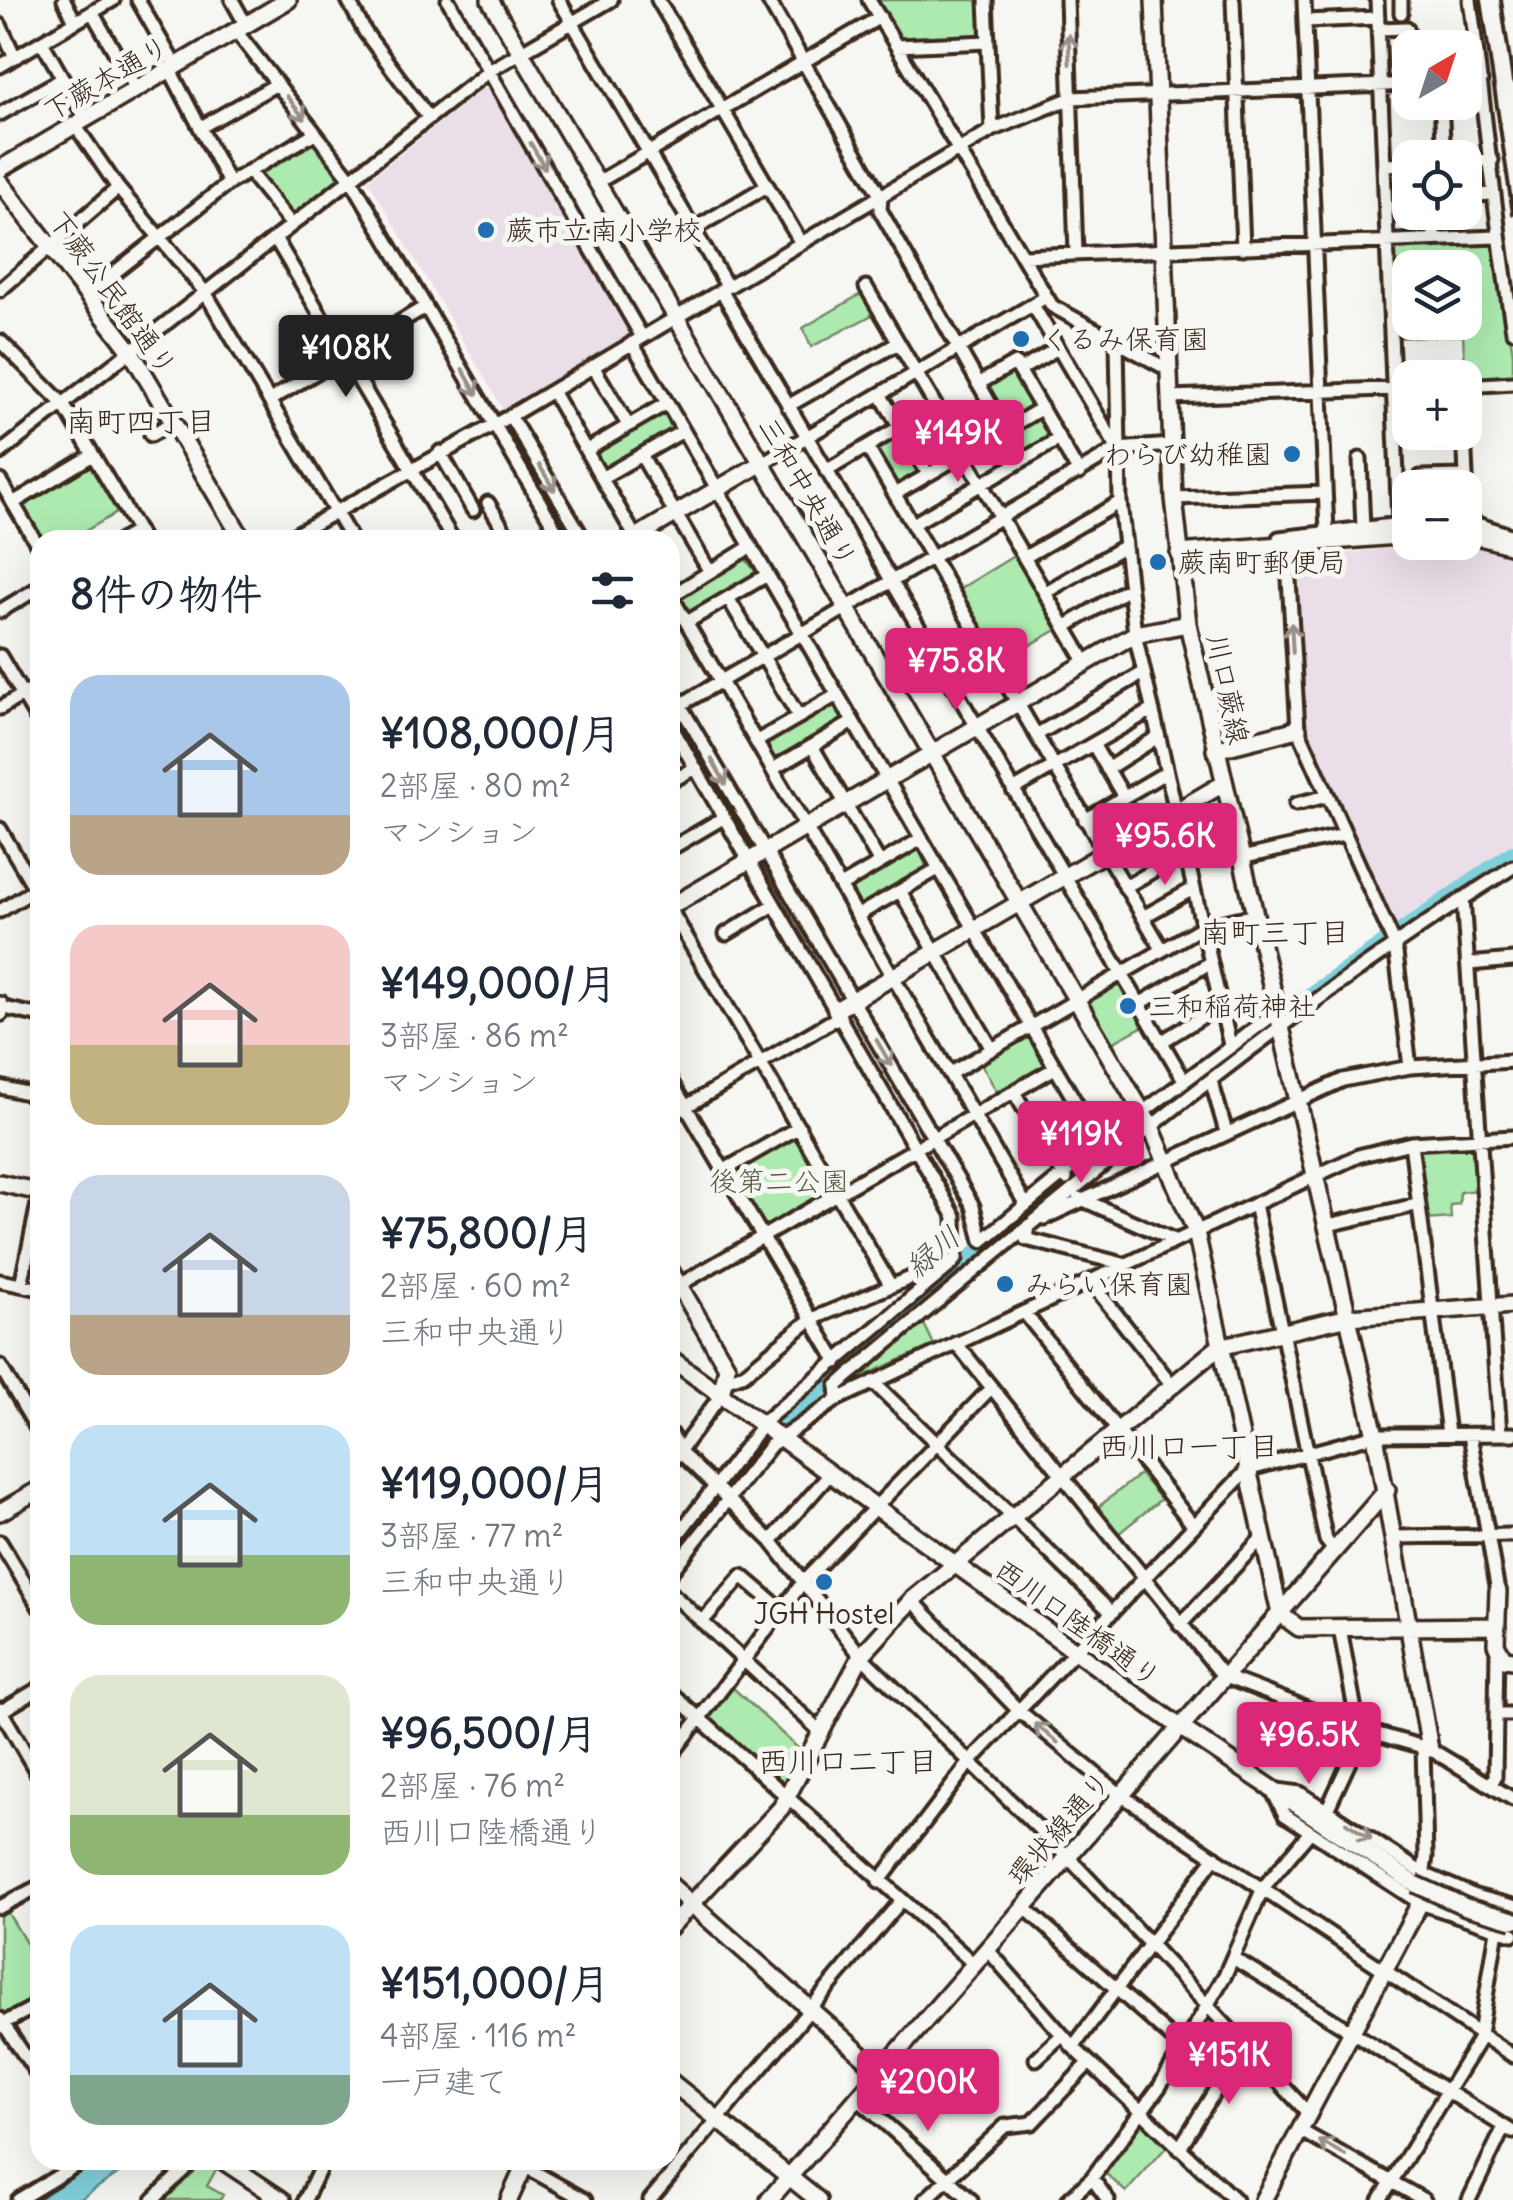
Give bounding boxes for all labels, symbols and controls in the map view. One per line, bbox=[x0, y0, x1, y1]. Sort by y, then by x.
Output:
street label: 下蕨本通り bbox=[36, 27, 176, 129]
north arrow bbox=[1392, 30, 1482, 120]
map controls bbox=[1392, 30, 1482, 560]
one-way arrow bbox=[1059, 33, 1078, 65]
one-way arrow bbox=[285, 95, 307, 121]
button: locate bbox=[1392, 140, 1482, 230]
one-way arrow bbox=[528, 141, 548, 169]
street label: 下蕨公民館通り bbox=[41, 203, 185, 383]
place label: 蕨市立南小学校 bbox=[506, 212, 702, 248]
marker: 蕨市立南小学校 bbox=[475, 219, 497, 241]
button: layers bbox=[1392, 250, 1482, 340]
pin: ¥108K bbox=[276, 315, 416, 400]
place label: くるみ保育園 bbox=[1041, 321, 1209, 357]
text: ¥108K bbox=[301, 327, 391, 368]
marker: くるみ保育園 bbox=[1010, 328, 1032, 350]
button: + bbox=[1392, 360, 1482, 450]
one-way arrow bbox=[460, 367, 480, 397]
pin: ¥149K bbox=[888, 400, 1028, 485]
district label: 南町四丁目 bbox=[66, 402, 216, 440]
street label: 三和中央通り bbox=[750, 410, 866, 574]
text: ¥149K bbox=[914, 412, 1002, 453]
place label: わらび幼稚園 bbox=[1104, 436, 1272, 472]
marker: わらび幼稚園 bbox=[1281, 443, 1303, 465]
one-way arrow bbox=[537, 463, 557, 492]
button: − bbox=[1392, 470, 1482, 560]
place label: 蕨南町郵便局 bbox=[1178, 544, 1346, 580]
marker: 蕨南町郵便局 bbox=[1147, 551, 1169, 573]
icon: filters bbox=[585, 563, 640, 618]
text: 8件の物件 bbox=[70, 568, 262, 620]
one-way arrow bbox=[1282, 622, 1301, 654]
pin: ¥75.8K bbox=[875, 628, 1037, 713]
street label: 川口蕨線 bbox=[1199, 630, 1257, 748]
text: ¥75.8K bbox=[907, 640, 1005, 681]
text: ¥108,000/月 bbox=[380, 707, 622, 759]
icon: home bbox=[150, 715, 270, 835]
one-way arrow bbox=[709, 758, 729, 786]
text: 2部屋 · 80 m² bbox=[380, 765, 571, 806]
pin: ¥95.6K bbox=[1084, 803, 1246, 888]
text: マンション bbox=[380, 811, 539, 852]
text: ¥95.6K bbox=[1115, 815, 1215, 856]
district label: 南町三丁目 bbox=[1200, 913, 1350, 951]
text: ¥149,000/月 bbox=[380, 957, 617, 1009]
icon: home bbox=[150, 965, 270, 1085]
place label: 三和稲荷神社 bbox=[1148, 988, 1316, 1024]
marker: 三和稲荷神社 bbox=[1117, 995, 1139, 1017]
text: 3部屋 · 86 m² bbox=[380, 1015, 569, 1056]
one-way arrow bbox=[874, 1038, 894, 1067]
text: マンション bbox=[380, 1061, 539, 1102]
pin: ¥119K bbox=[1011, 1101, 1151, 1186]
text: ¥119K bbox=[1040, 1113, 1122, 1154]
park label: 後第二公園 bbox=[709, 1163, 849, 1199]
text: ¥75,800/月 bbox=[380, 1207, 594, 1259]
icon: home bbox=[150, 1215, 270, 1335]
water label: 緑川 bbox=[897, 1217, 968, 1285]
text: 2部屋 · 60 m² bbox=[380, 1265, 571, 1306]
place label: みらい保育園 bbox=[1025, 1266, 1193, 1302]
marker: みらい保育園 bbox=[994, 1273, 1016, 1295]
text: 三和中央通り bbox=[380, 1311, 572, 1352]
district label: 西川口一丁目 bbox=[1099, 1427, 1279, 1465]
text: ¥119,000/月 bbox=[380, 1457, 610, 1509]
icon: home bbox=[150, 1465, 270, 1585]
text: 3部屋 · 77 m² bbox=[380, 1515, 564, 1556]
street label: 西川口陸橋通り bbox=[988, 1551, 1168, 1695]
text: 三和中央通り bbox=[380, 1561, 572, 1602]
marker: JGH Hostel bbox=[813, 1571, 835, 1593]
place label: JGH Hostel bbox=[754, 1596, 894, 1632]
pin: ¥96.5K bbox=[1228, 1702, 1390, 1787]
text: ¥96,500/月 bbox=[380, 1707, 598, 1759]
text: ¥96.5K bbox=[1259, 1714, 1359, 1755]
icon: home bbox=[150, 1715, 270, 1835]
one-way arrow bbox=[1033, 1722, 1059, 1744]
district label: 西川口二丁目 bbox=[758, 1742, 938, 1780]
street label: 環状線通り bbox=[999, 1763, 1119, 1893]
text: 2部屋 · 76 m² bbox=[380, 1765, 565, 1806]
text: 西川口陸橋通り bbox=[380, 1811, 604, 1852]
one-way arrow bbox=[1344, 1820, 1373, 1841]
text: ¥151,000/月 bbox=[380, 1957, 611, 2009]
icon: home bbox=[150, 1965, 270, 2085]
text: 4部屋 · 116 m² bbox=[380, 2015, 576, 2056]
pin: ¥151K bbox=[1159, 2022, 1299, 2107]
text: ¥151K bbox=[1188, 2034, 1270, 2075]
pin: ¥200K bbox=[858, 2049, 998, 2134]
text: 一戸建て bbox=[380, 2061, 508, 2102]
text: ¥200K bbox=[879, 2061, 977, 2102]
one-way arrow bbox=[1318, 2138, 1347, 2158]

